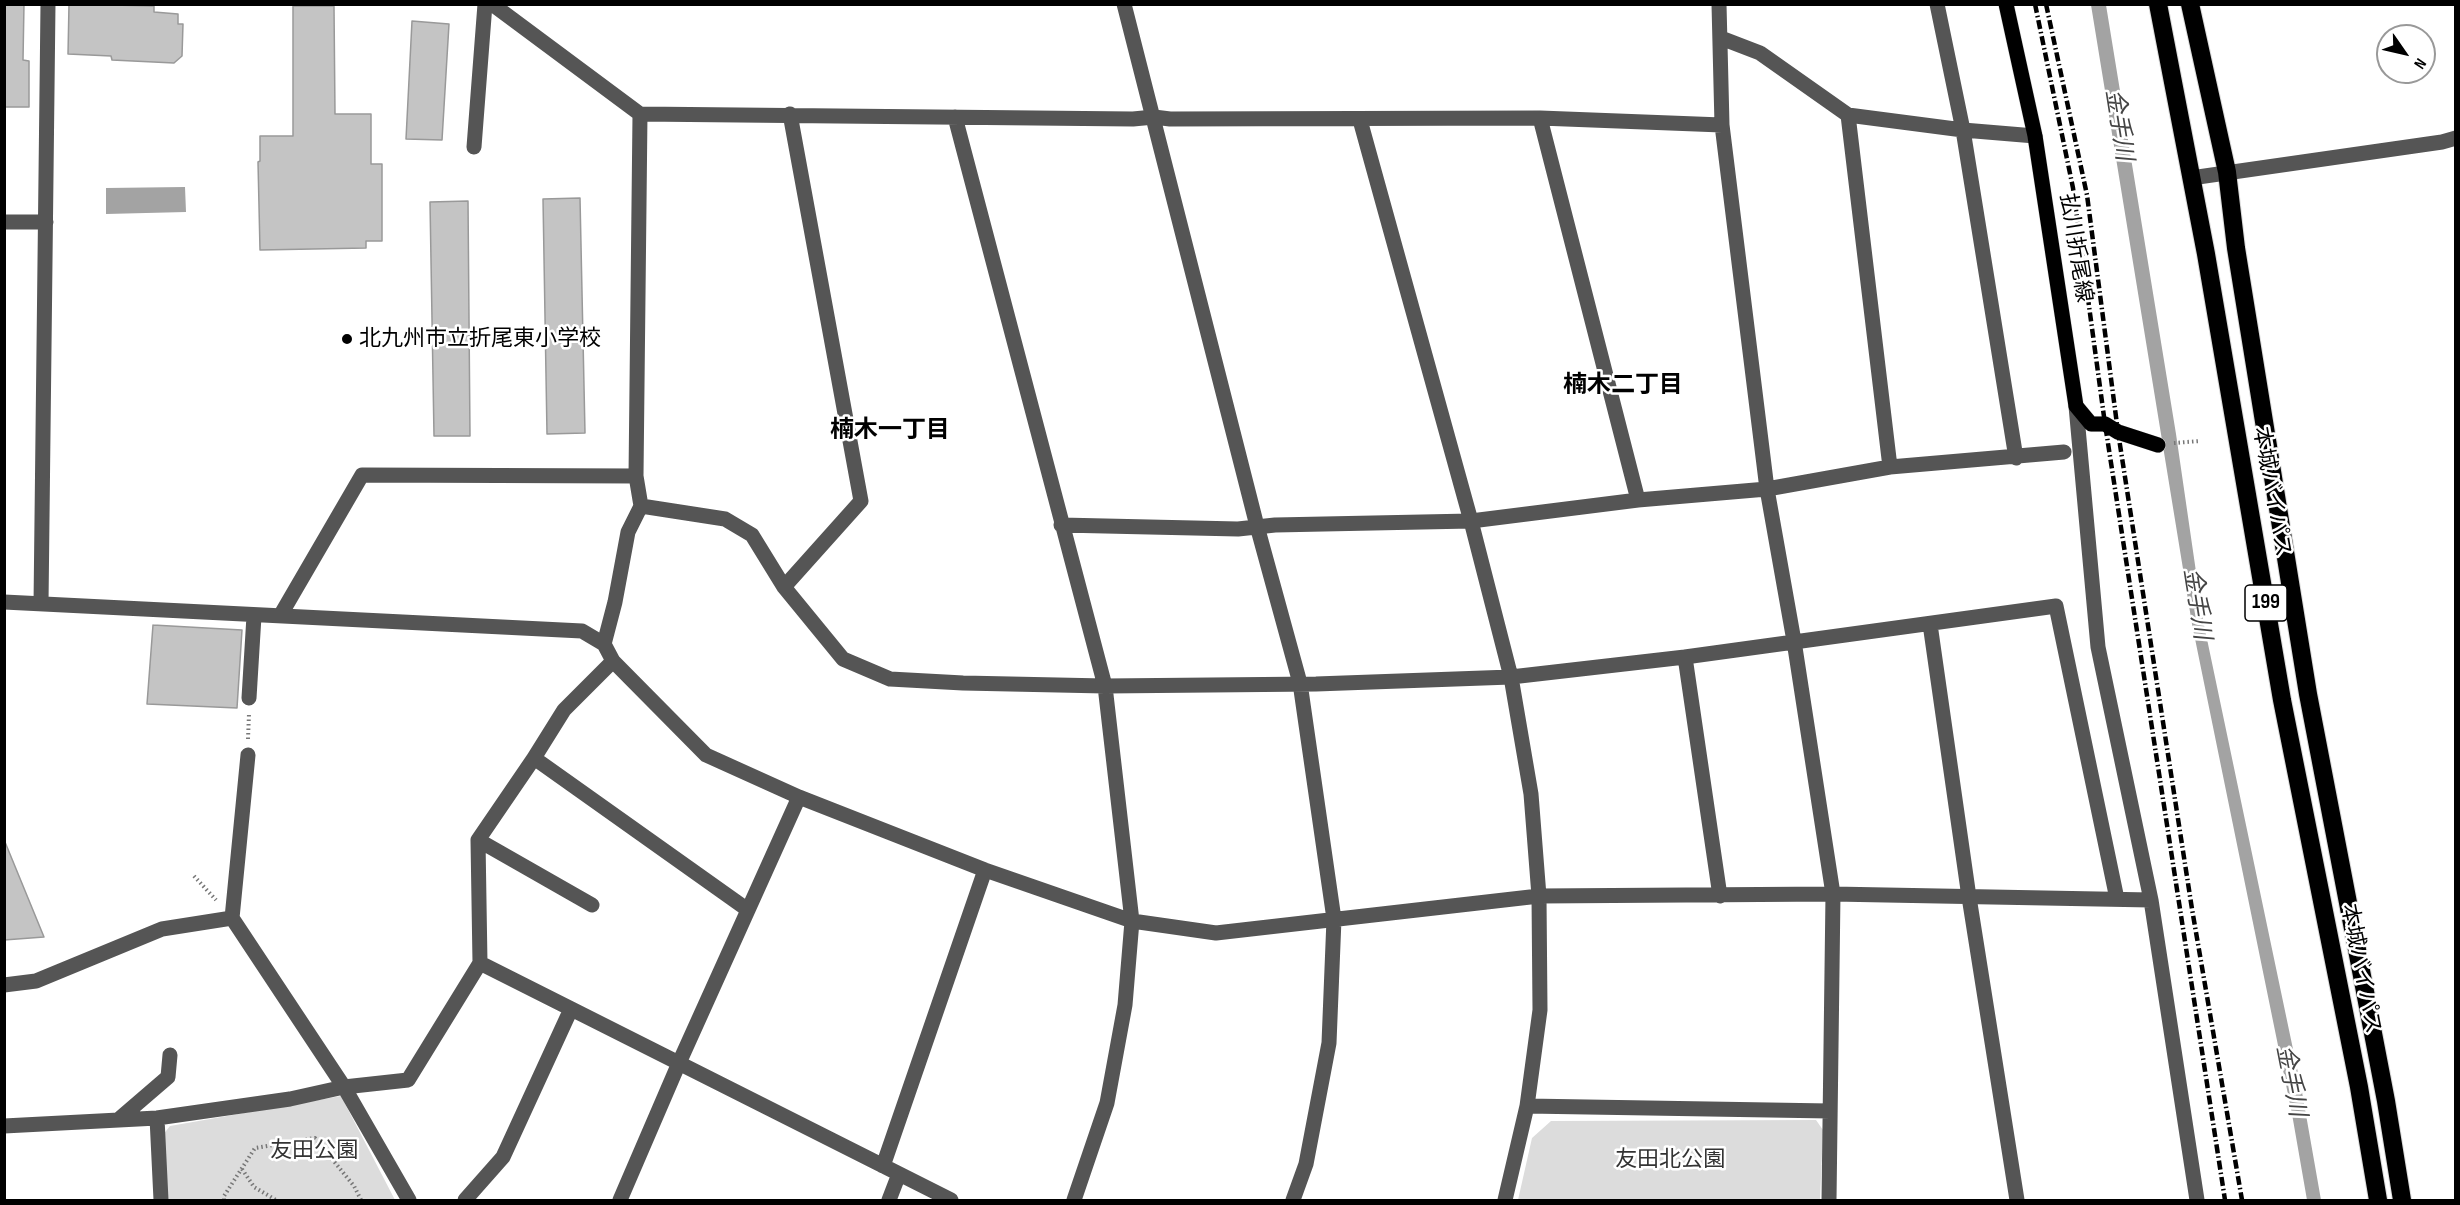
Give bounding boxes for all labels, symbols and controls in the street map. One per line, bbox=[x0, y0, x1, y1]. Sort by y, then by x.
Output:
north arrow bbox=[2376, 24, 2436, 84]
text: N bbox=[2409, 54, 2430, 72]
water label: 金手川 bbox=[2098, 87, 2138, 163]
street label: 払川折尾線 bbox=[2053, 192, 2097, 304]
place label: 北九州市立折尾東小学校 bbox=[359, 326, 601, 352]
marker: 北九州市立折尾東小学校 bbox=[340, 332, 354, 346]
district label: 楠木二丁目 bbox=[1563, 372, 1683, 400]
district label: 楠木一丁目 bbox=[830, 417, 950, 445]
street label: 本城バイパス bbox=[2247, 425, 2295, 559]
water label: 金手川 bbox=[2176, 566, 2216, 642]
road number: 199 bbox=[2245, 585, 2287, 621]
street label: 本城バイパス bbox=[2334, 902, 2386, 1036]
water label: 金手川 bbox=[2269, 1043, 2311, 1119]
park label: 友田公園 bbox=[270, 1138, 358, 1164]
park label: 友田北公園 bbox=[1615, 1147, 1725, 1173]

